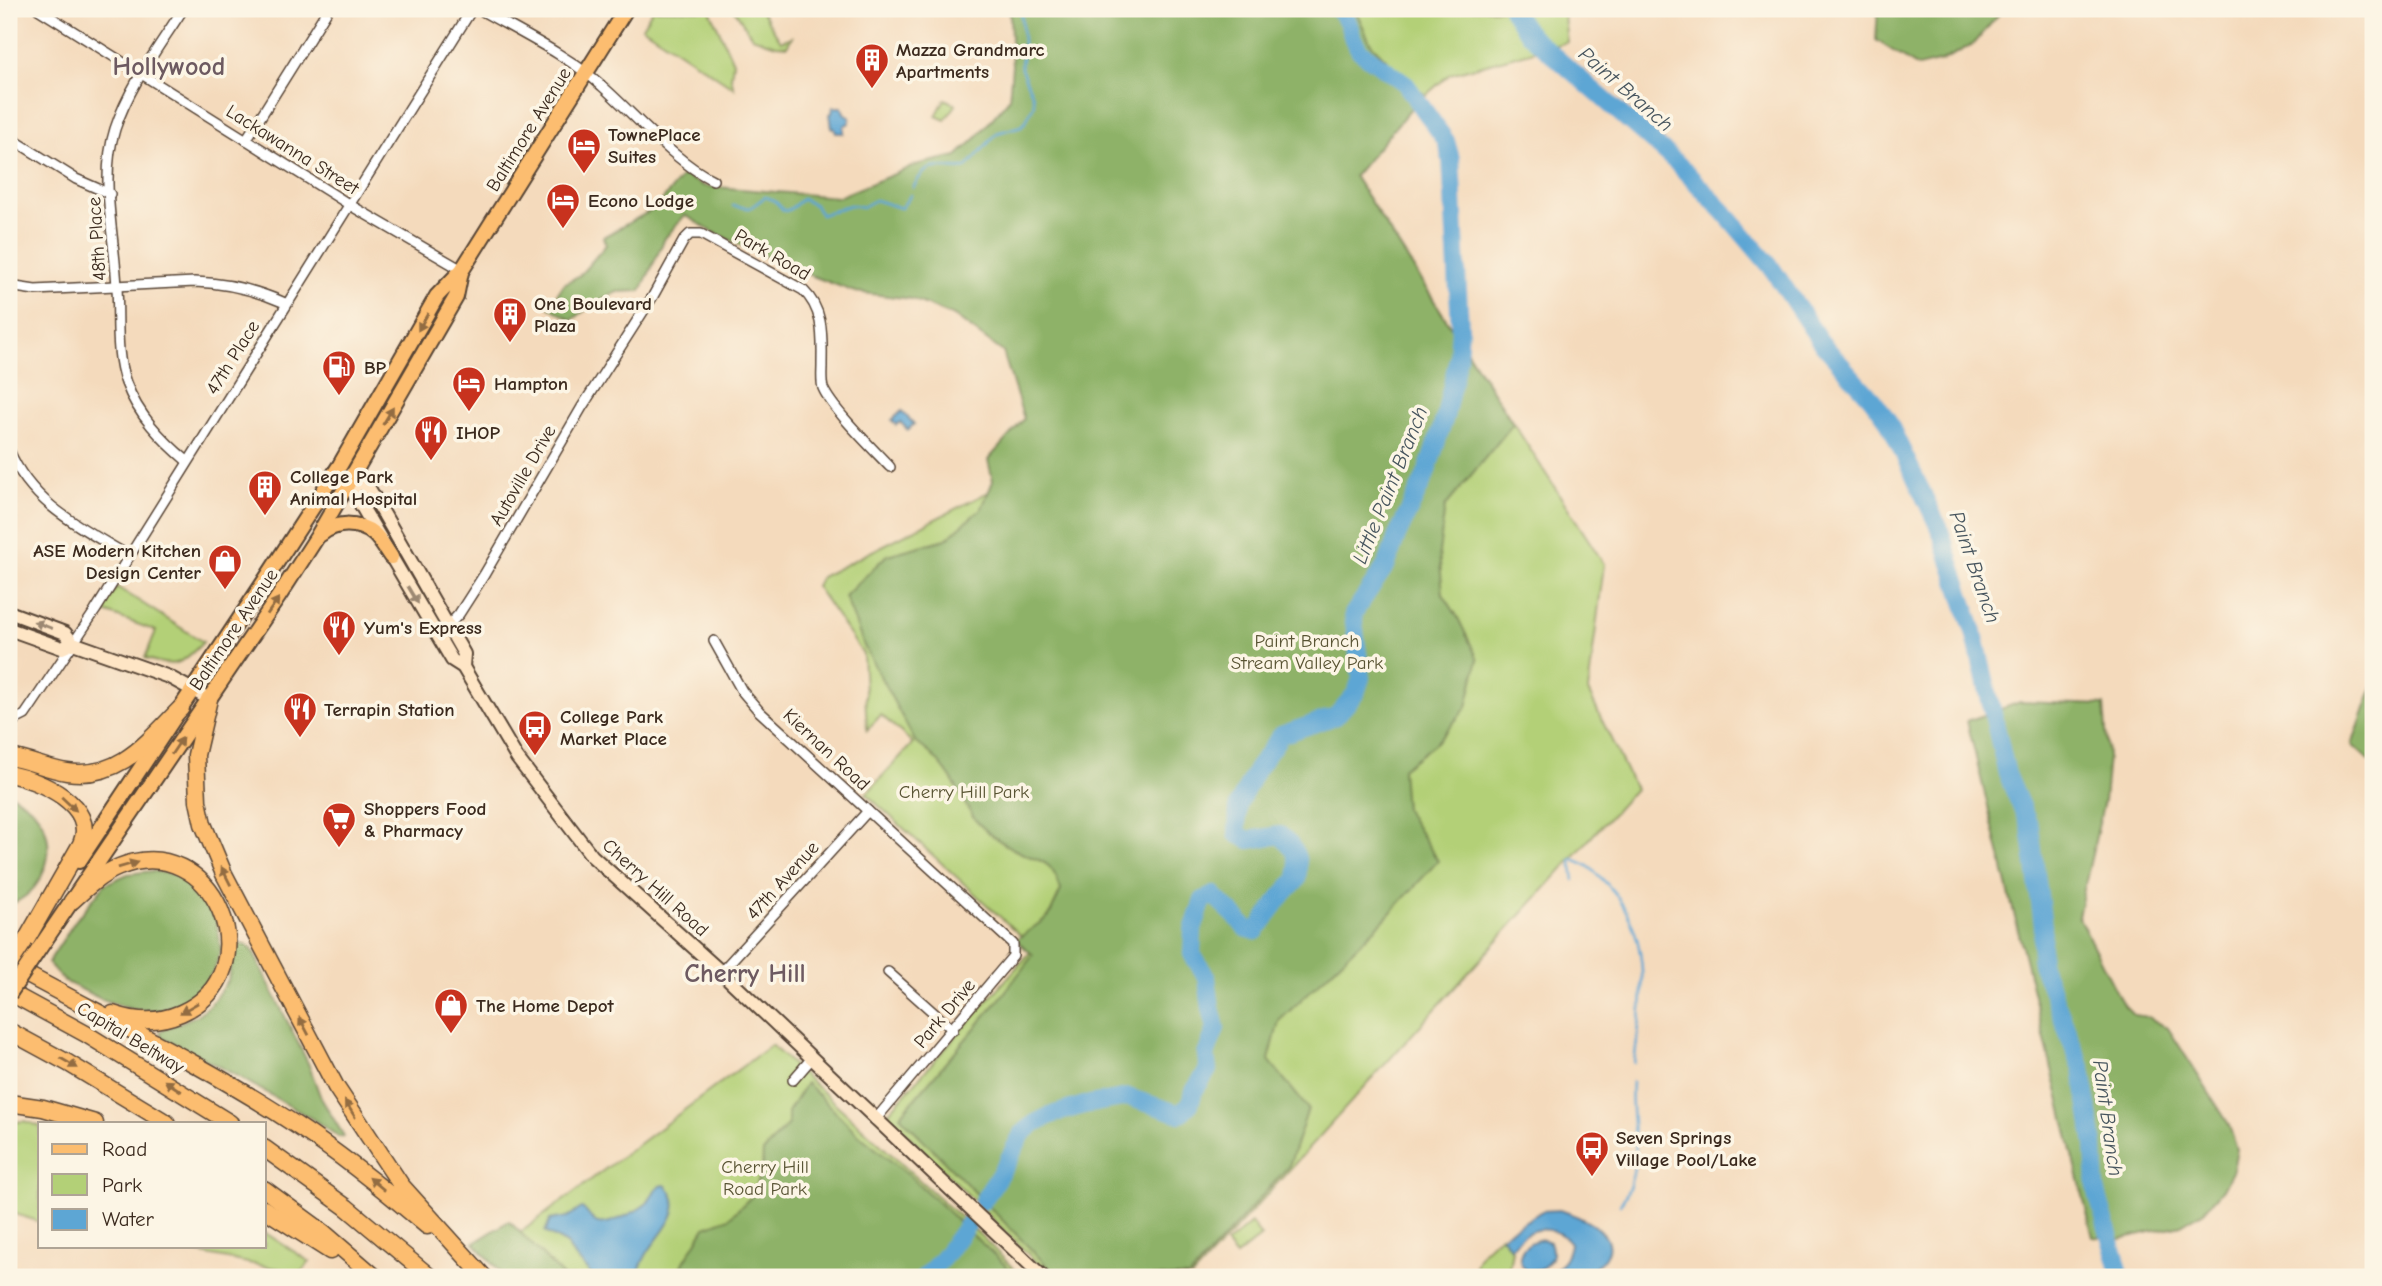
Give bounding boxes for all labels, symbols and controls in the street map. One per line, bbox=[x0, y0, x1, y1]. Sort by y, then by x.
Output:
place label: Mazza Grandmarc Apartments bbox=[896, 39, 1045, 83]
building icon: Mazza Grandmarc Apartments bbox=[853, 41, 891, 90]
water label: Paint Branch bbox=[1574, 42, 1678, 136]
district label: Hollywood bbox=[113, 52, 225, 82]
street label: Baltimore Avenue bbox=[482, 63, 576, 196]
street label: Lackawanna Street bbox=[222, 100, 363, 200]
place label: TownePlace Suites bbox=[608, 124, 701, 168]
hotel icon: TownePlace Suites bbox=[565, 126, 603, 175]
hotel icon: Econo Lodge bbox=[544, 181, 582, 230]
place label: Econo Lodge bbox=[588, 190, 694, 212]
street label: 48th Place bbox=[83, 196, 111, 282]
street label: Park Road bbox=[731, 224, 814, 285]
place label: One Boulevard Plaza bbox=[534, 293, 652, 337]
building icon: One Boulevard Plaza bbox=[491, 295, 529, 344]
one-way arrow bbox=[416, 312, 429, 331]
street label: 47th Place bbox=[201, 316, 264, 399]
fuel station icon: BP bbox=[320, 348, 358, 397]
place label: BP bbox=[364, 357, 387, 379]
hotel icon: Hampton bbox=[450, 364, 488, 413]
place label: Hampton bbox=[494, 373, 568, 395]
water label: Little Paint Branch bbox=[1348, 403, 1432, 567]
one-way arrow bbox=[382, 407, 394, 426]
restaurant icon: IHOP bbox=[412, 413, 450, 462]
street label: Autoville Drive bbox=[485, 421, 561, 530]
place label: IHOP bbox=[456, 422, 500, 444]
place label: College Park Animal Hospital bbox=[290, 466, 417, 510]
building icon: College Park Animal Hospital bbox=[246, 468, 284, 517]
water label: Paint Branch bbox=[1945, 508, 2005, 626]
place label: ASE Modern Kitchen Design Center bbox=[33, 540, 201, 584]
shop icon: ASE Modern Kitchen Design Center bbox=[206, 542, 244, 591]
street label: Baltimore Avenue bbox=[185, 564, 283, 695]
one-way arrow bbox=[407, 586, 420, 605]
one-way arrow bbox=[266, 597, 280, 615]
restaurant icon: Yum's Express bbox=[320, 608, 358, 657]
place label: Yum's Express bbox=[364, 617, 482, 639]
one-way arrow bbox=[32, 619, 53, 630]
park label: Paint Branch Stream Valley Park bbox=[1231, 630, 1384, 674]
restaurant icon: Terrapin Station bbox=[281, 690, 319, 739]
place label: Terrapin Station bbox=[324, 699, 455, 721]
street label: Kiernan Road bbox=[779, 704, 874, 795]
place label: College Park Market Place bbox=[560, 706, 667, 750]
bus stop icon: College Park Market Place bbox=[516, 708, 554, 757]
one-way arrow bbox=[170, 737, 184, 755]
park label: Cherry Hill Park bbox=[899, 781, 1030, 803]
one-way arrow bbox=[60, 796, 78, 812]
place label: Shoppers Food & Pharmacy bbox=[364, 798, 486, 842]
supermarket icon: Shoppers Food & Pharmacy bbox=[320, 800, 358, 849]
street label: Cherry Hill Road bbox=[598, 834, 713, 941]
street label: 47th Avenue bbox=[742, 837, 824, 924]
one-way arrow bbox=[118, 859, 139, 869]
one-way arrow bbox=[220, 866, 231, 886]
district label: Cherry Hill bbox=[684, 959, 806, 989]
street label: Park Drive bbox=[909, 975, 980, 1053]
shop icon: The Home Depot bbox=[432, 986, 470, 1035]
place label: The Home Depot bbox=[476, 995, 614, 1017]
street label: Capital Beltway bbox=[73, 997, 189, 1079]
one-way arrow bbox=[180, 1001, 199, 1014]
one-way arrow bbox=[298, 1016, 310, 1036]
one-way arrow bbox=[59, 1057, 78, 1069]
water label: Paint Branch bbox=[2088, 1058, 2128, 1178]
one-way arrow bbox=[163, 1080, 182, 1093]
one-way arrow bbox=[343, 1100, 356, 1119]
legend bbox=[38, 1122, 266, 1248]
place label: Seven Springs Village Pool/Lake bbox=[1616, 1127, 1757, 1171]
bus stop icon: Seven Springs Village Pool/Lake bbox=[1573, 1129, 1611, 1178]
text: Road bbox=[102, 1137, 147, 1161]
park label: Cherry Hill Road Park bbox=[721, 1156, 809, 1200]
text: Park bbox=[102, 1173, 142, 1197]
one-way arrow bbox=[368, 1176, 386, 1191]
text: Water bbox=[102, 1207, 155, 1231]

